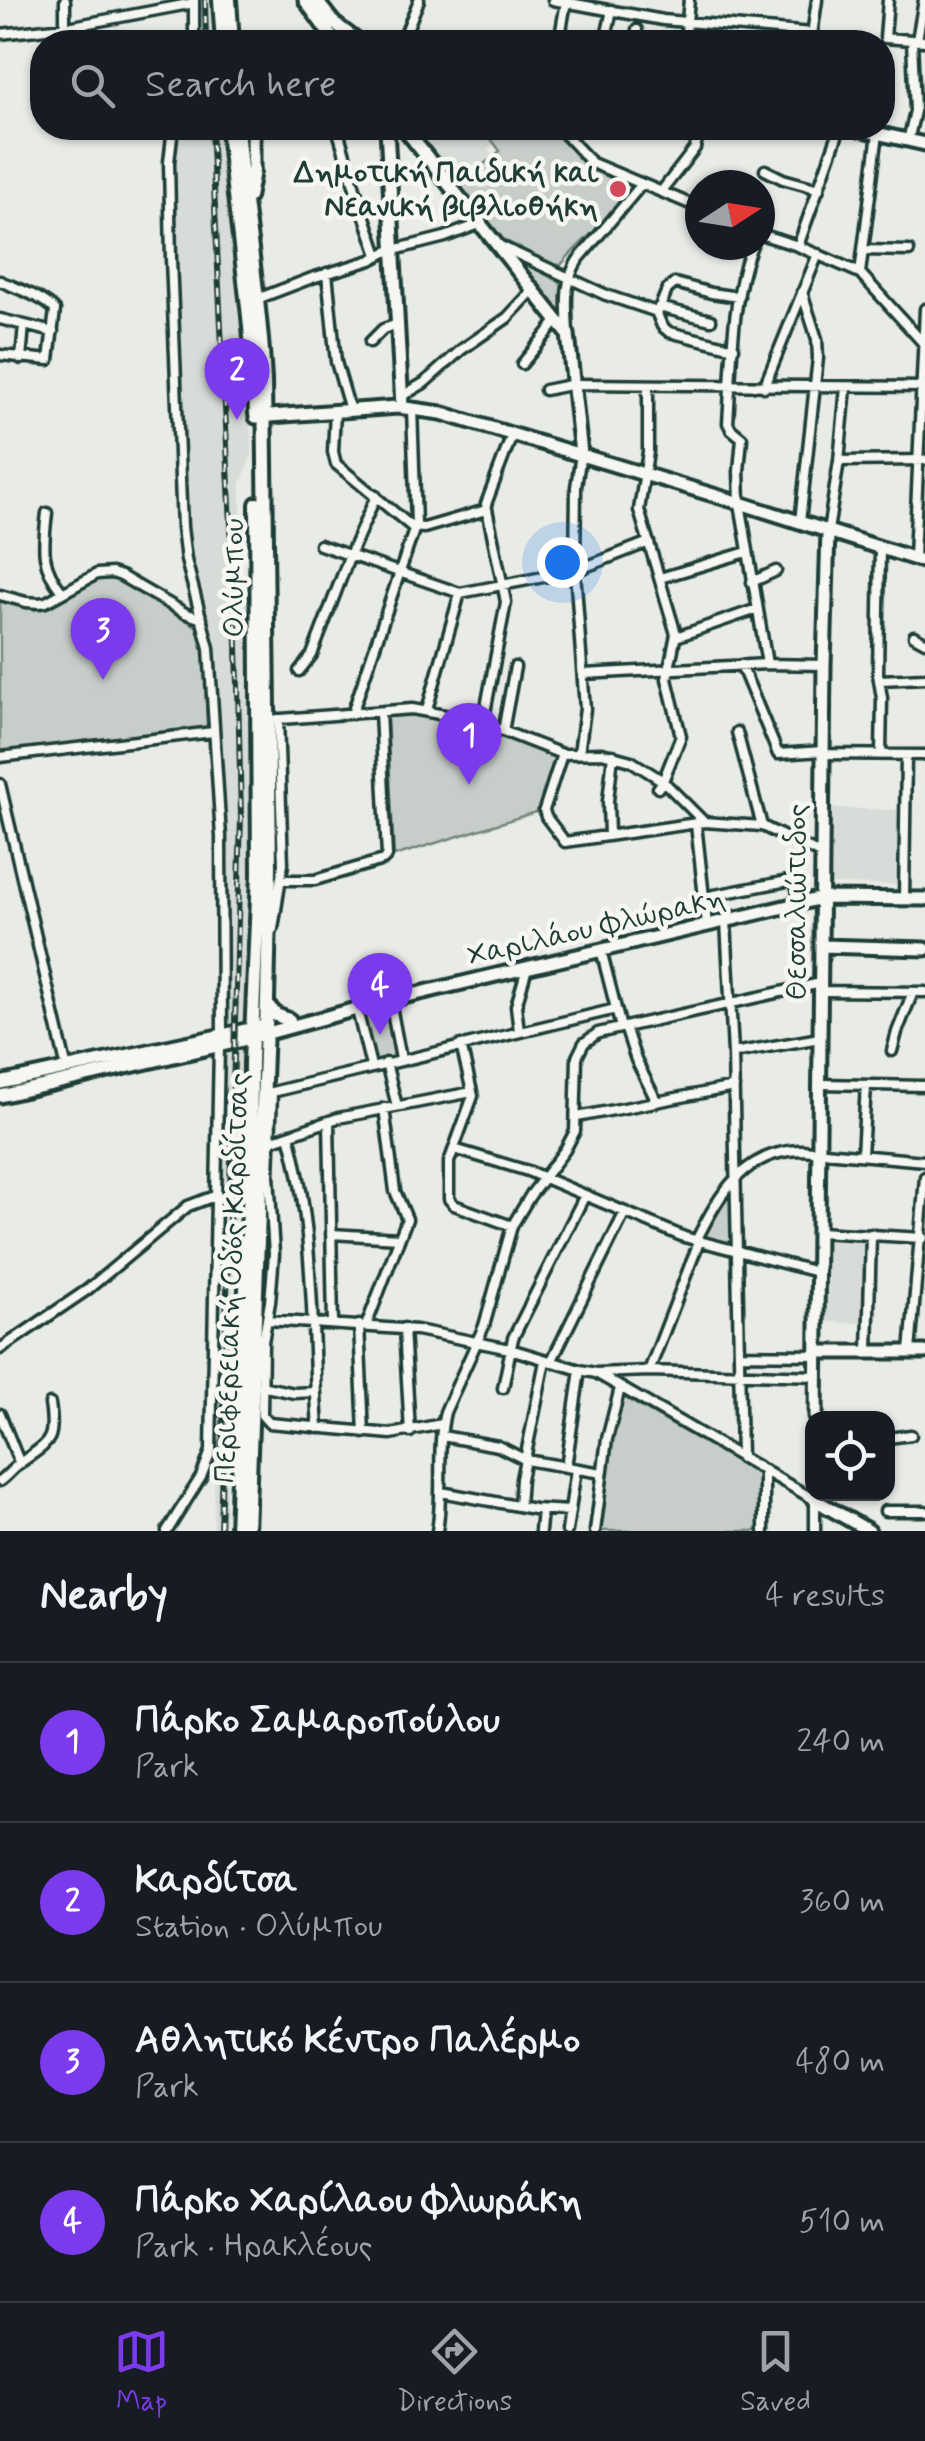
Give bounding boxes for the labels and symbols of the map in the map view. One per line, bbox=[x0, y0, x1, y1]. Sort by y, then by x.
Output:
place label: Δημοτική Παιδική και Νεανική βιβλιοθήκη bbox=[293, 154, 599, 227]
north arrow bbox=[685, 170, 775, 260]
marker: Δημοτική Παιδική και Νεανική βιβλιοθήκη bbox=[607, 178, 629, 200]
pin: 2 bbox=[204, 338, 270, 420]
street label: Ολύμπου bbox=[215, 518, 254, 638]
your location bbox=[537, 537, 588, 588]
pin: 3 bbox=[70, 598, 136, 680]
pin: 1 bbox=[436, 702, 502, 785]
street label: Θεσσαλιώτιδος bbox=[778, 804, 817, 1000]
street label: Χαριλάου Φλώρακη bbox=[464, 879, 729, 976]
pin: 4 bbox=[348, 952, 412, 1035]
street label: Περιφερειακή Οδός Καρδίτσας bbox=[206, 1072, 259, 1484]

